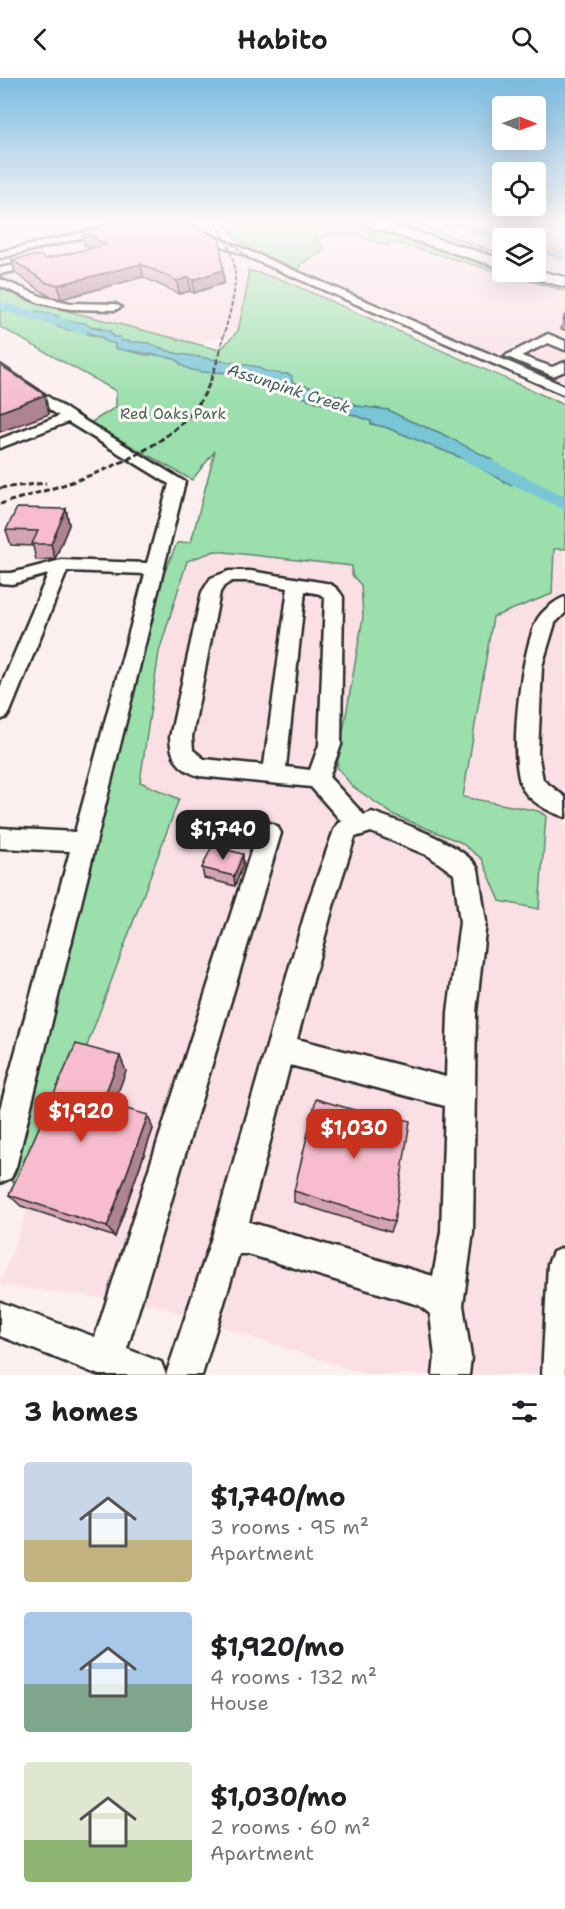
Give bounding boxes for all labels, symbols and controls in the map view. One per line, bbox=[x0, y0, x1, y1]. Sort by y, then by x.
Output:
text: Habito bbox=[237, 21, 328, 58]
icon: back bbox=[24, 23, 57, 56]
icon: search bbox=[508, 23, 541, 56]
north arrow bbox=[492, 96, 546, 150]
map controls bbox=[492, 96, 546, 282]
button: locate bbox=[492, 162, 546, 216]
button: layers bbox=[492, 228, 546, 282]
water label: Assunpink Creek bbox=[225, 359, 353, 418]
park label: Red Oaks Park bbox=[120, 404, 226, 424]
pin: $1,740 bbox=[174, 810, 272, 861]
text: $1,740 bbox=[190, 816, 256, 842]
pin: $1,920 bbox=[32, 1092, 130, 1143]
text: $1,920 bbox=[48, 1098, 114, 1124]
pin: $1,030 bbox=[305, 1109, 403, 1160]
text: $1,030 bbox=[320, 1115, 388, 1141]
text: 3 homes bbox=[24, 1394, 138, 1429]
icon: filters bbox=[508, 1395, 541, 1428]
text: $1,740/mo bbox=[210, 1479, 346, 1514]
icon: home bbox=[72, 1486, 144, 1558]
text: 3 rooms · 95 m² bbox=[210, 1514, 369, 1540]
text: Apartment bbox=[210, 1540, 314, 1566]
text: $1,920/mo bbox=[210, 1629, 345, 1664]
icon: home bbox=[72, 1636, 144, 1708]
text: 4 rooms · 132 m² bbox=[210, 1664, 377, 1690]
text: House bbox=[210, 1690, 269, 1716]
text: $1,030/mo bbox=[210, 1779, 347, 1814]
icon: home bbox=[72, 1786, 144, 1858]
text: 2 rooms · 60 m² bbox=[210, 1814, 370, 1840]
text: Apartment bbox=[210, 1840, 314, 1866]

